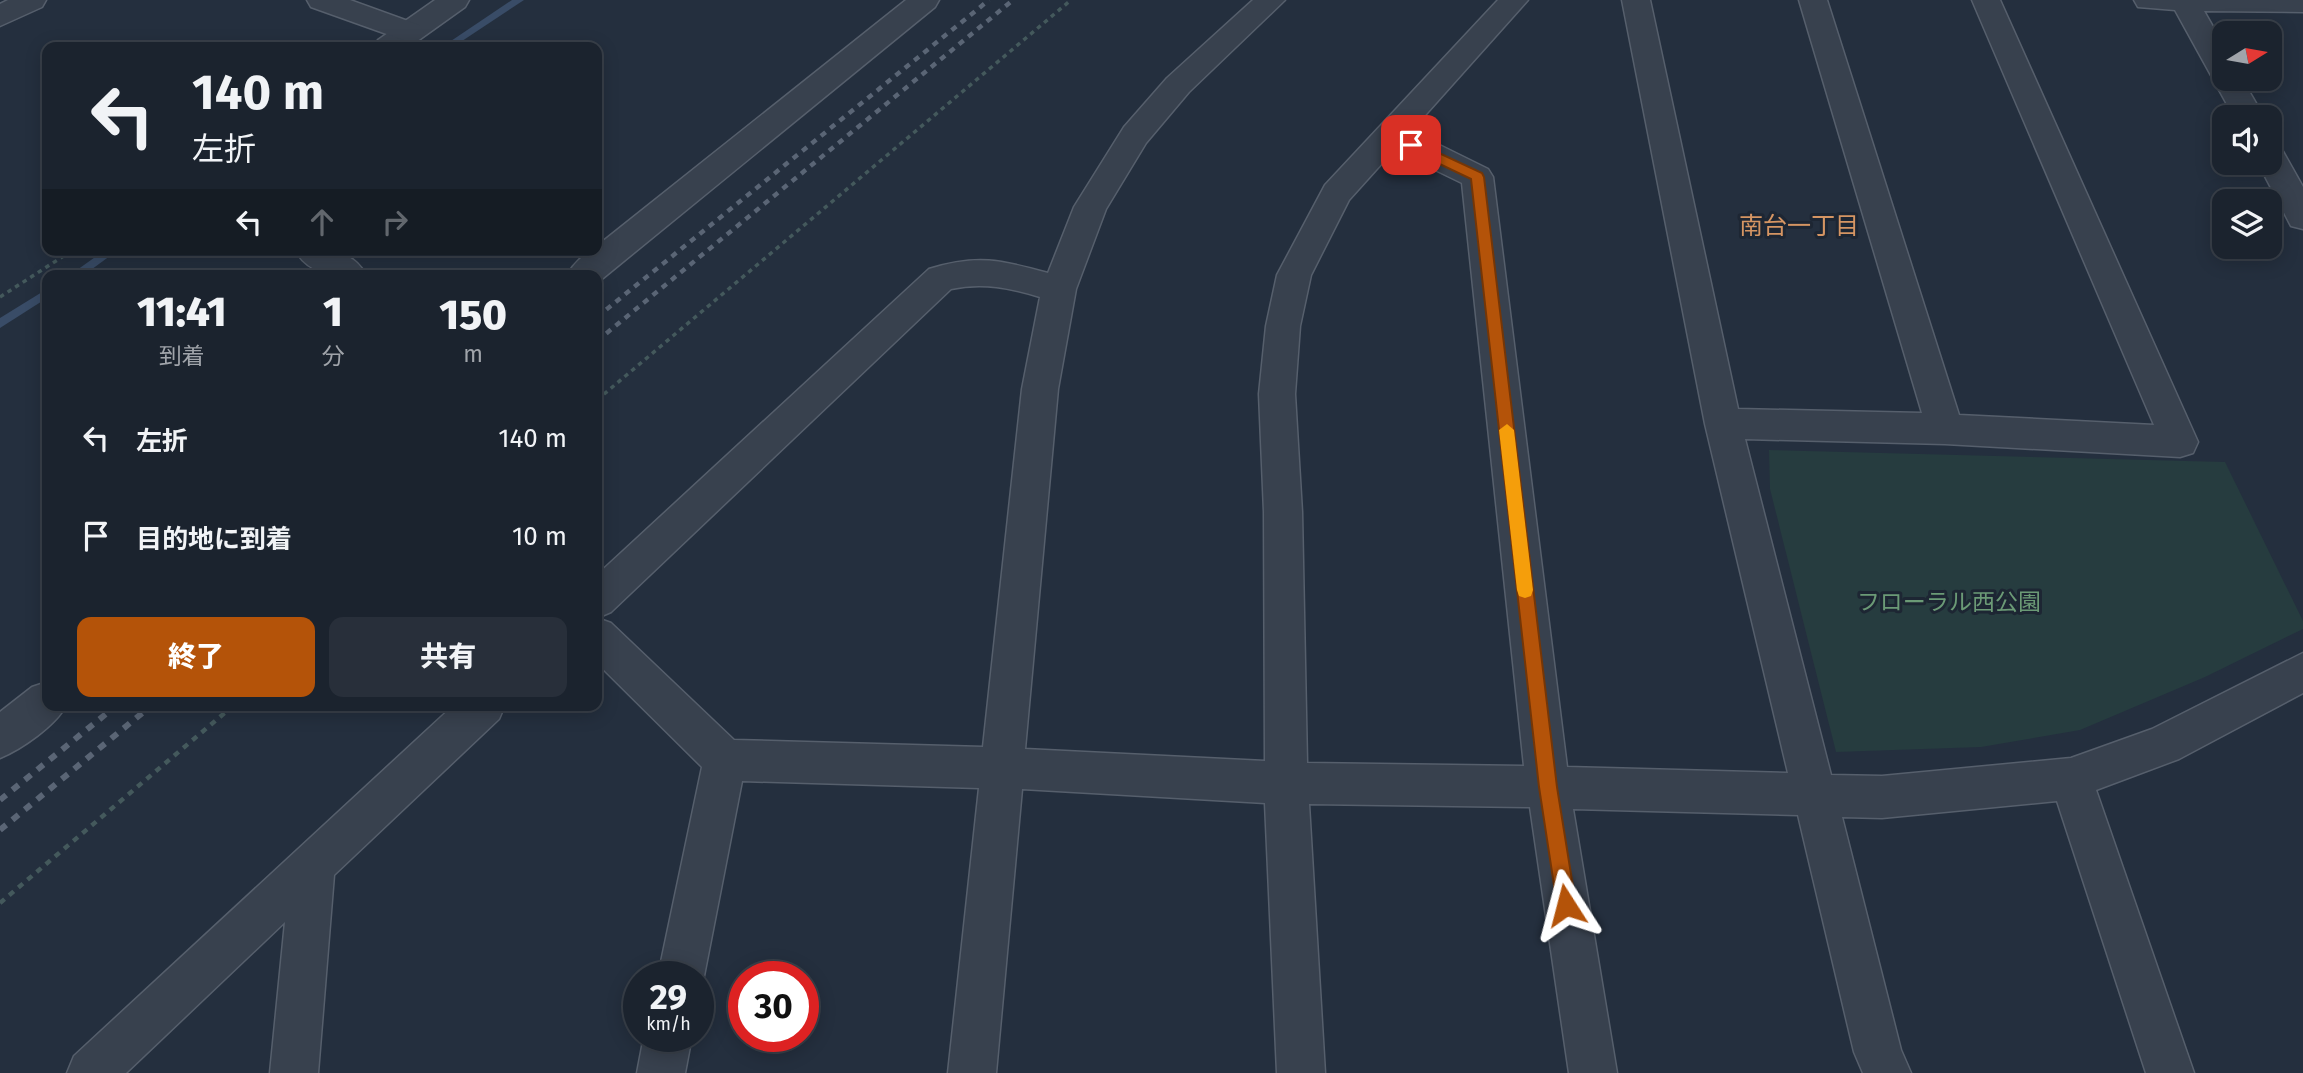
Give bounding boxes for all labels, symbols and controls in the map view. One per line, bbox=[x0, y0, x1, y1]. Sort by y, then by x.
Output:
north arrow bbox=[2212, 21, 2282, 91]
map controls bbox=[2212, 21, 2282, 259]
text: 140 m bbox=[192, 63, 324, 122]
icon: left bbox=[77, 70, 168, 161]
button: sound bbox=[2212, 105, 2282, 175]
pin bbox=[1381, 115, 1441, 175]
icon: arrive bbox=[1392, 126, 1430, 164]
text: 左折 bbox=[192, 130, 256, 168]
button: layers bbox=[2212, 189, 2282, 259]
icon: left bbox=[230, 203, 268, 241]
icon: ahead bbox=[303, 203, 341, 241]
icon: right bbox=[376, 203, 414, 241]
district label: 南台一丁目 bbox=[1739, 212, 1859, 240]
text: 11:41 bbox=[137, 287, 227, 337]
text: 1 bbox=[323, 287, 343, 337]
text: 150 bbox=[439, 290, 507, 340]
text: m bbox=[463, 340, 483, 368]
text: 到着 bbox=[159, 342, 205, 370]
text: 分 bbox=[321, 342, 344, 370]
icon: left bbox=[77, 419, 115, 457]
text: 140 m bbox=[498, 423, 567, 454]
text: 左折 bbox=[136, 426, 188, 457]
icon: arrive bbox=[77, 517, 115, 555]
text: 10 m bbox=[512, 521, 567, 552]
text: 目的地に到着 bbox=[136, 524, 292, 555]
park label: フローラル西公園 bbox=[1857, 588, 2041, 616]
button: 終了 bbox=[77, 617, 315, 697]
button: 共有 bbox=[329, 617, 567, 697]
position arrow bbox=[1529, 868, 1603, 942]
speed limit sign: 30 bbox=[728, 961, 819, 1052]
text: 29 bbox=[650, 976, 687, 1018]
text: km/h bbox=[646, 1013, 691, 1035]

